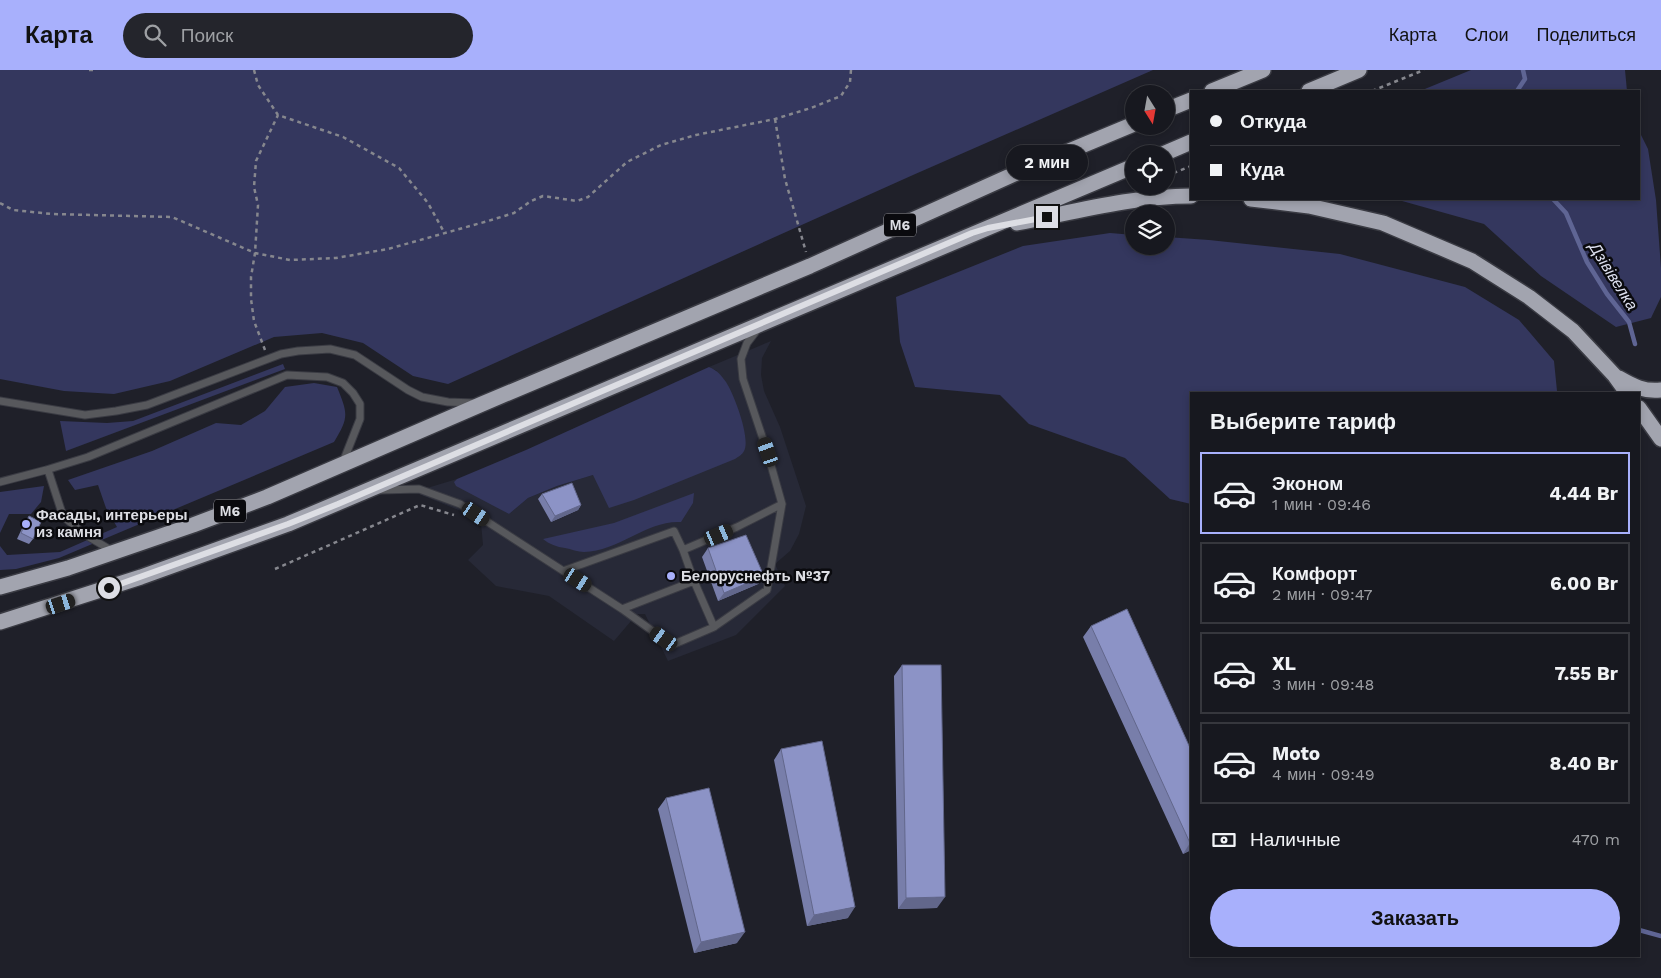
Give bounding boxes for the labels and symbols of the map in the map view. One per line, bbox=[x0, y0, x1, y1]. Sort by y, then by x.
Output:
north arrow bbox=[1125, 85, 1175, 135]
callout: 2 мин bbox=[1006, 144, 1088, 180]
route end bbox=[1036, 206, 1058, 228]
road number: М6 bbox=[884, 214, 916, 236]
water label: Дзівівелка bbox=[1584, 237, 1642, 314]
car bbox=[756, 435, 779, 469]
car bbox=[459, 499, 492, 529]
road number: М6 bbox=[214, 500, 246, 522]
place label: Фасады, интерьеры из камня bbox=[36, 506, 188, 541]
marker: Фасады, интерьеры из камня bbox=[20, 518, 32, 530]
car bbox=[702, 522, 735, 548]
car bbox=[561, 566, 594, 594]
place label: Белоруснефть №37 bbox=[681, 567, 830, 585]
marker: Белоруснефть №37 bbox=[665, 570, 677, 582]
route start bbox=[98, 577, 120, 599]
car bbox=[44, 592, 77, 616]
car bbox=[647, 624, 680, 654]

